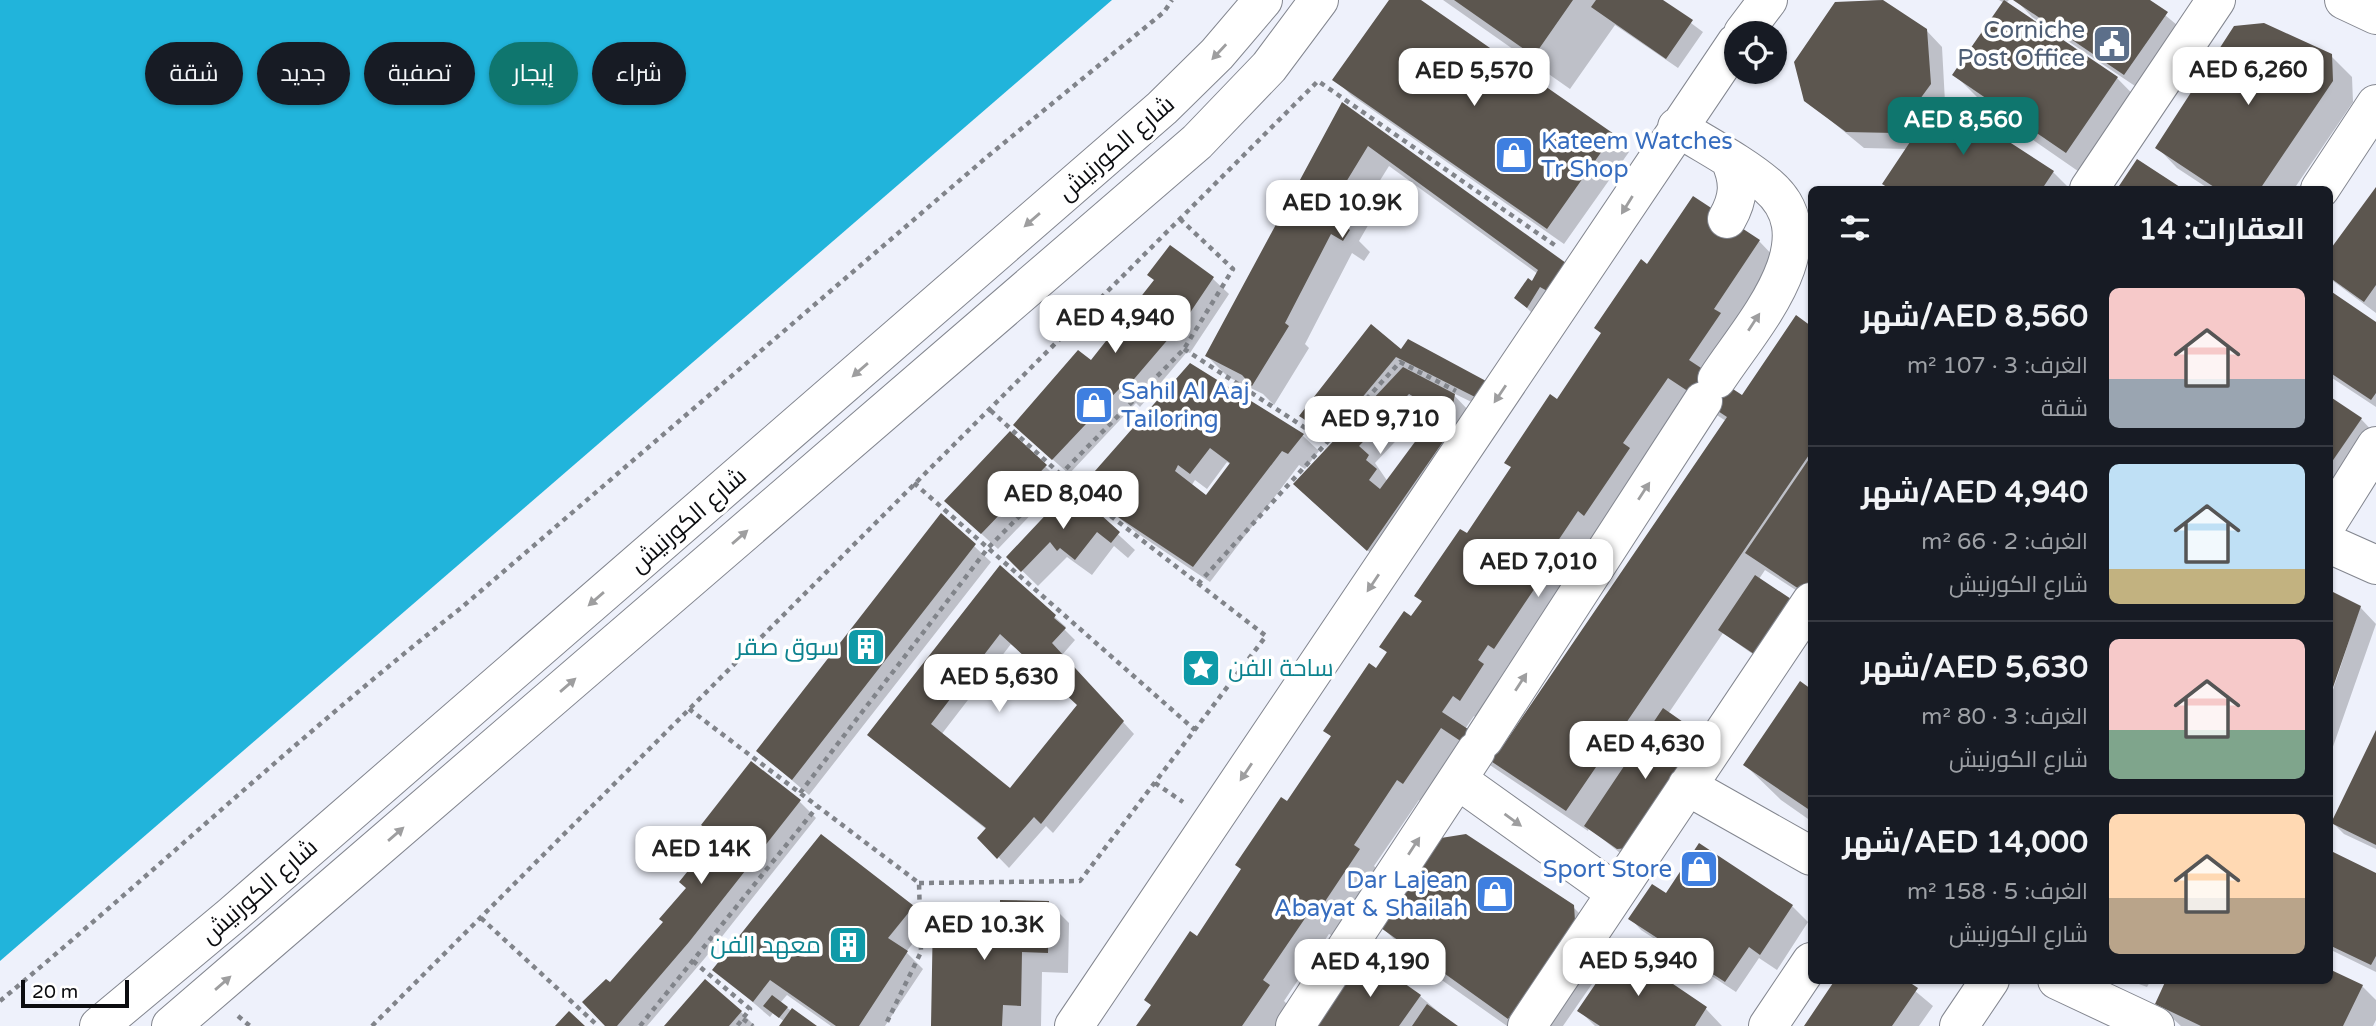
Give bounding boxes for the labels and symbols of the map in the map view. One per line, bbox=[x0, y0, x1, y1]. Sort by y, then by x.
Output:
place label: Corniche Post Office bbox=[1957, 16, 2085, 73]
public building icon: Corniche Post Office bbox=[2091, 23, 2133, 65]
one-way arrow bbox=[1211, 43, 1227, 61]
pin: AED 5,570 bbox=[1394, 48, 1554, 108]
pin: AED 6,260 bbox=[2168, 48, 2328, 107]
street label: شارع الكورنيش bbox=[1052, 90, 1181, 208]
pin: AED 8,560 bbox=[1883, 97, 2043, 157]
place label: Kateem Watches Tr Shop bbox=[1541, 127, 1733, 184]
shop icon: Kateem Watches Tr Shop bbox=[1493, 134, 1535, 176]
pin: AED 10.9K bbox=[1262, 180, 1422, 240]
one-way arrow bbox=[1620, 195, 1633, 215]
one-way arrow bbox=[1023, 212, 1041, 228]
pin: AED 4,940 bbox=[1035, 296, 1195, 355]
one-way arrow bbox=[1748, 312, 1761, 331]
one-way arrow bbox=[852, 362, 869, 377]
place label: Sahil Al Aaj Tailoring bbox=[1121, 377, 1250, 434]
shop icon: Sahil Al Aaj Tailoring bbox=[1073, 384, 1115, 426]
one-way arrow bbox=[1493, 385, 1507, 403]
pin: AED 9,710 bbox=[1300, 396, 1460, 456]
street label: شارع الكورنيش bbox=[624, 462, 753, 580]
pin: AED 8,040 bbox=[983, 472, 1143, 531]
one-way arrow bbox=[1638, 481, 1651, 501]
one-way arrow bbox=[732, 530, 749, 545]
pin: AED 7,010 bbox=[1458, 540, 1618, 599]
one-way arrow bbox=[1366, 574, 1380, 592]
one-way arrow bbox=[587, 591, 605, 607]
building icon: سوق صقر bbox=[845, 626, 887, 668]
place label: سوق صقر bbox=[734, 633, 839, 662]
place icon: ساحة الفن bbox=[1180, 647, 1222, 689]
pin: AED 5,630 bbox=[919, 654, 1079, 714]
place label: ساحة الفن bbox=[1228, 654, 1334, 683]
one-way arrow bbox=[1514, 673, 1527, 692]
one-way arrow bbox=[559, 677, 577, 693]
pin: AED 4,630 bbox=[1565, 722, 1725, 781]
one-way arrow bbox=[1240, 762, 1253, 781]
one-way arrow bbox=[1504, 812, 1522, 826]
pin: AED 14K bbox=[636, 826, 766, 886]
one-way arrow bbox=[387, 827, 404, 842]
street label: شارع الكورنيش bbox=[195, 833, 324, 951]
one-way arrow bbox=[1407, 837, 1420, 856]
shop icon: Sport Store bbox=[1678, 848, 1720, 890]
place label: Sport Store bbox=[1543, 855, 1672, 884]
place label: Dar Lajean Abayat & Shailah bbox=[1274, 866, 1468, 923]
shop icon: Dar Lajean Abayat & Shailah bbox=[1474, 873, 1516, 915]
pin: AED 10.3K bbox=[904, 902, 1064, 962]
building icon: معهد الفن bbox=[827, 924, 869, 966]
place label: معهد الفن bbox=[710, 931, 821, 960]
pin: AED 5,940 bbox=[1558, 939, 1718, 998]
pin: AED 4,190 bbox=[1290, 940, 1450, 999]
one-way arrow bbox=[215, 976, 232, 991]
scale bar bbox=[21, 977, 130, 1009]

